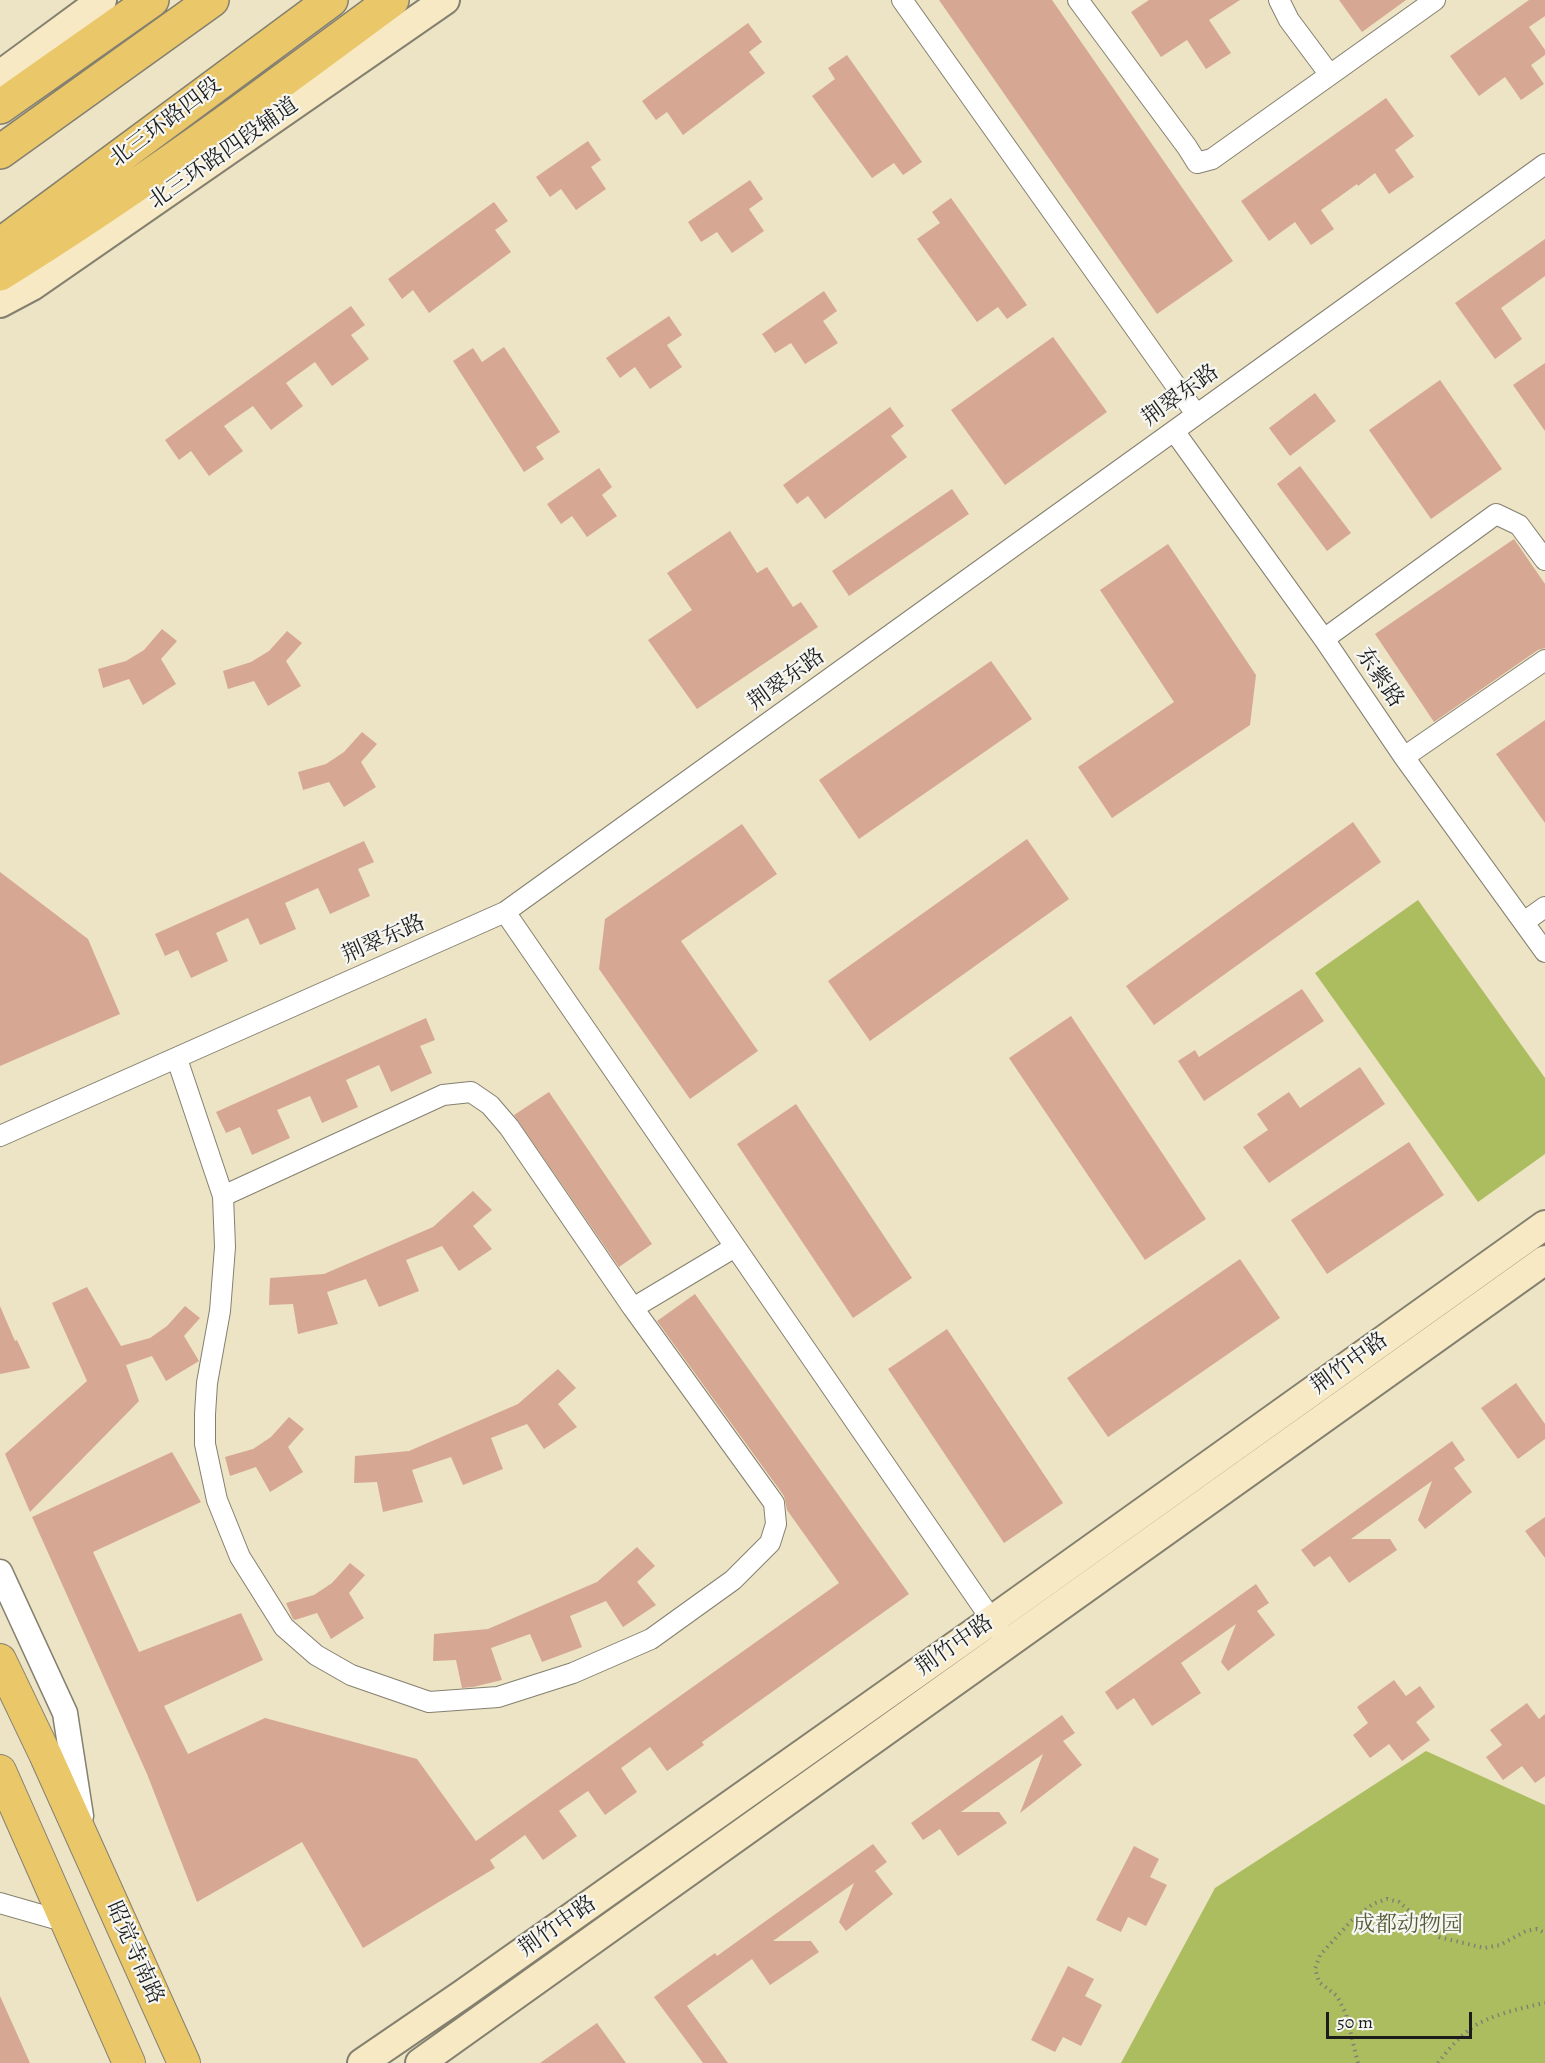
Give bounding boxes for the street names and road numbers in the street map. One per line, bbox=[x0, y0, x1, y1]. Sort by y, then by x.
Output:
street label: 北三环路四段 bbox=[105, 73, 227, 173]
street label: 北三环路四段辅道 bbox=[144, 93, 304, 215]
street label: 荆翠东路 bbox=[1138, 359, 1224, 433]
street label: 荆翠东路 bbox=[744, 643, 830, 717]
street label: 东紫路 bbox=[1350, 643, 1408, 713]
street label: 荆翠东路 bbox=[338, 910, 430, 970]
street label: 荆竹中路 bbox=[1307, 1327, 1393, 1401]
street label: 荆竹中路 bbox=[911, 1610, 999, 1682]
street label: 荆竹中路 bbox=[514, 1891, 602, 1963]
street label: 昭觉寺南路 bbox=[100, 1897, 168, 2009]

